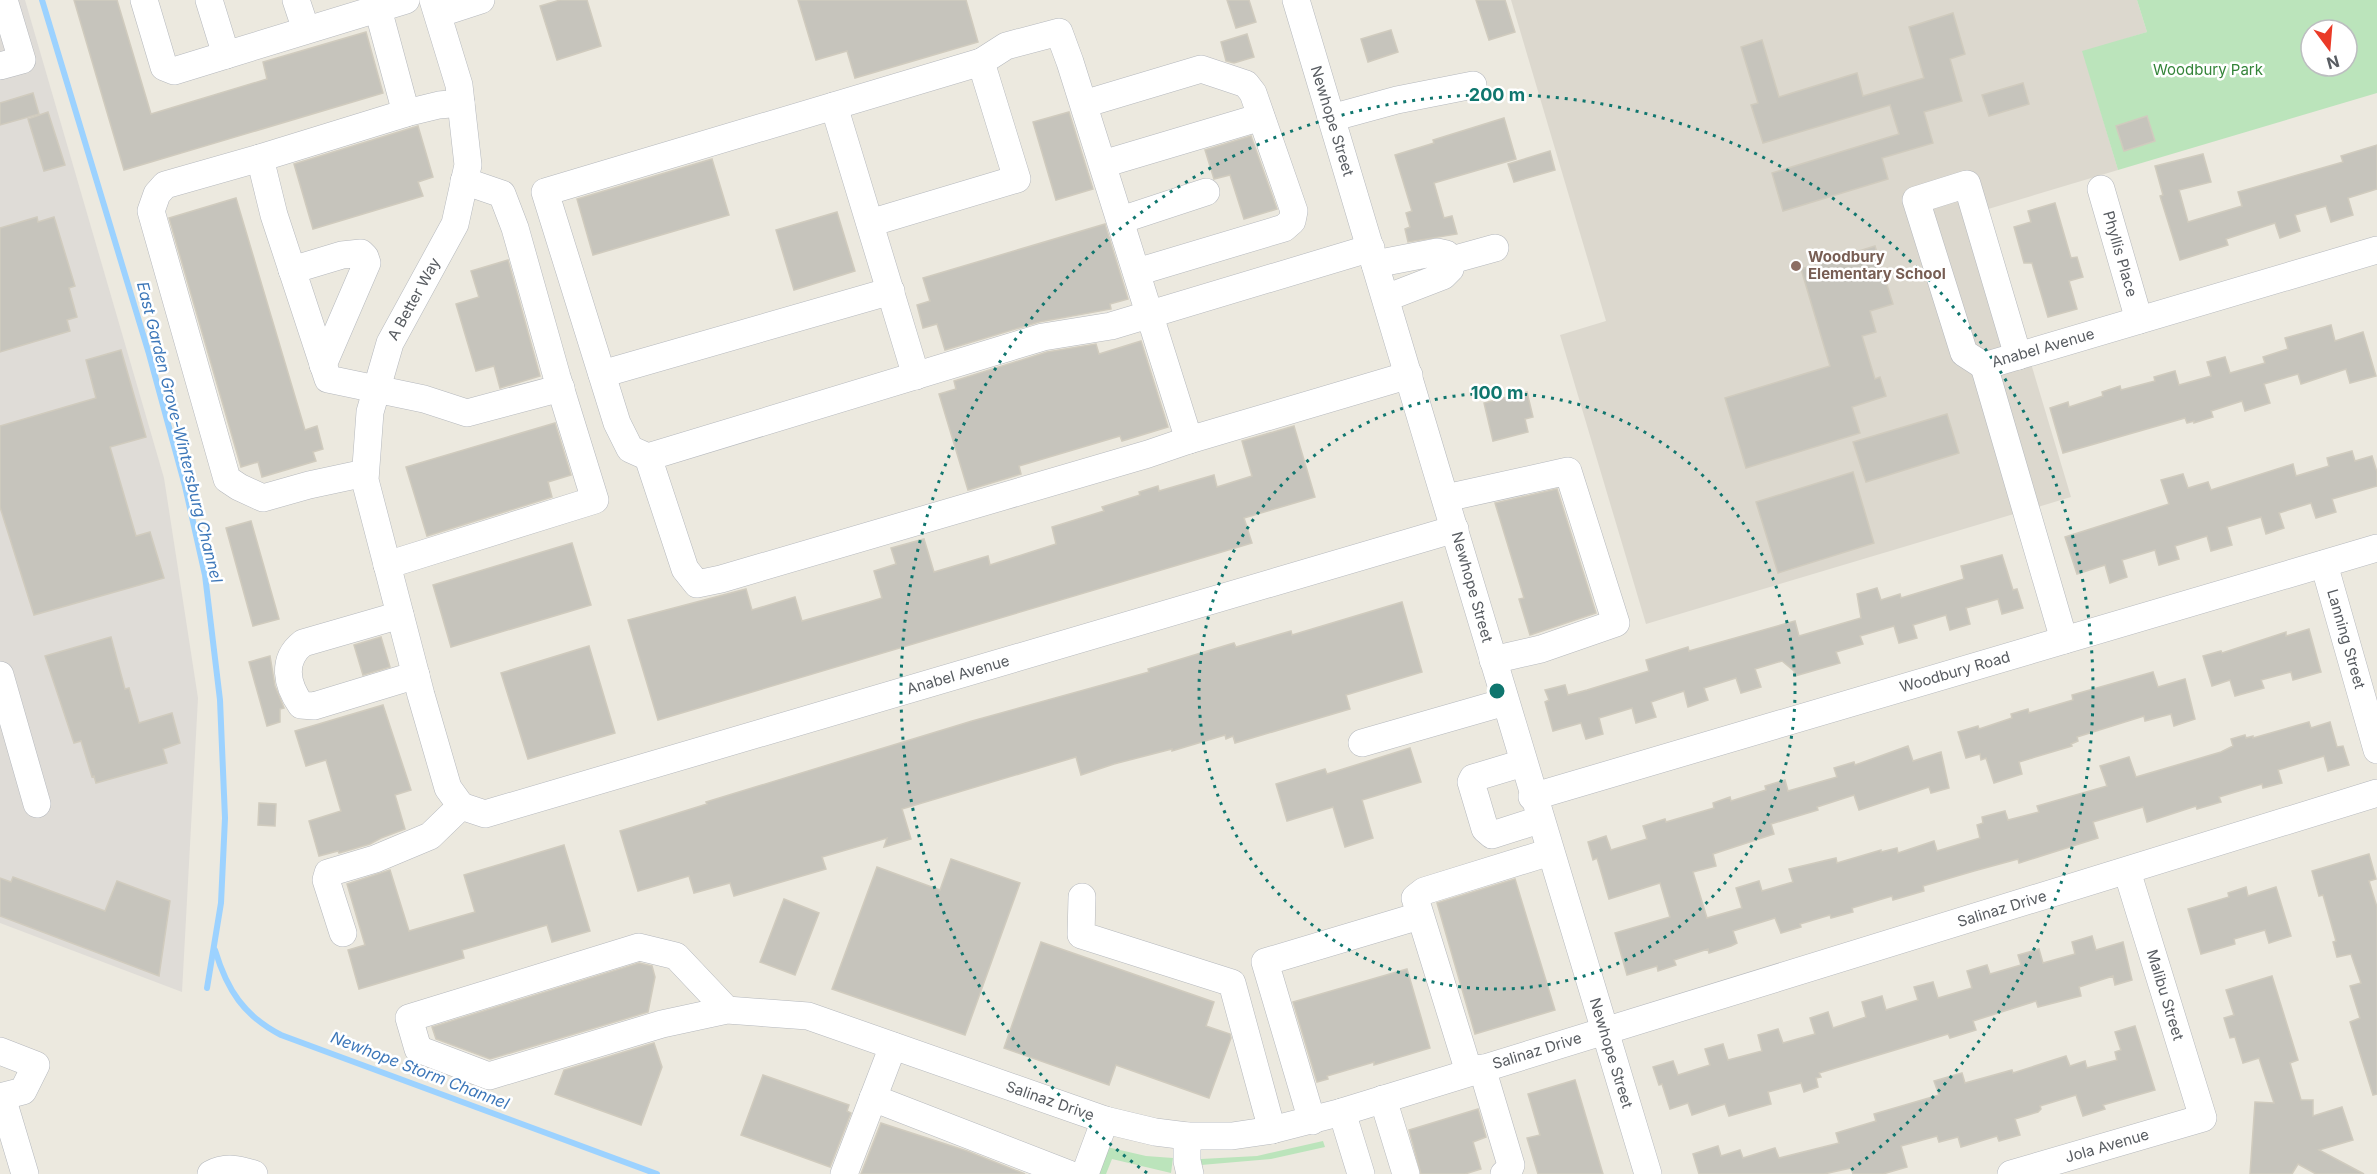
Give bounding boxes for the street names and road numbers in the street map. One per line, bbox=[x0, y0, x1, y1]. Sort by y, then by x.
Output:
street label: Newhope Street bbox=[1307, 63, 1358, 178]
street label: Phyllis Place bbox=[2099, 209, 2142, 299]
street label: A Better Way bbox=[383, 254, 444, 343]
street label: Anabel Avenue bbox=[1989, 324, 2096, 371]
street label: Newhope Street bbox=[1448, 529, 1497, 645]
street label: Lanning Street bbox=[2323, 587, 2370, 691]
street label: Woodbury Road bbox=[1897, 647, 2012, 696]
street label: Anabel Avenue bbox=[904, 651, 1011, 698]
street label: Salinaz Drive bbox=[1955, 886, 2049, 931]
street label: Malibu Street bbox=[2143, 947, 2188, 1043]
street label: Newhope Street bbox=[1586, 995, 1637, 1110]
street label: Salinaz Drive bbox=[1490, 1028, 1584, 1073]
street label: Salinaz Drive bbox=[1003, 1077, 1097, 1125]
street label: Jola Avenue bbox=[2063, 1124, 2151, 1167]

